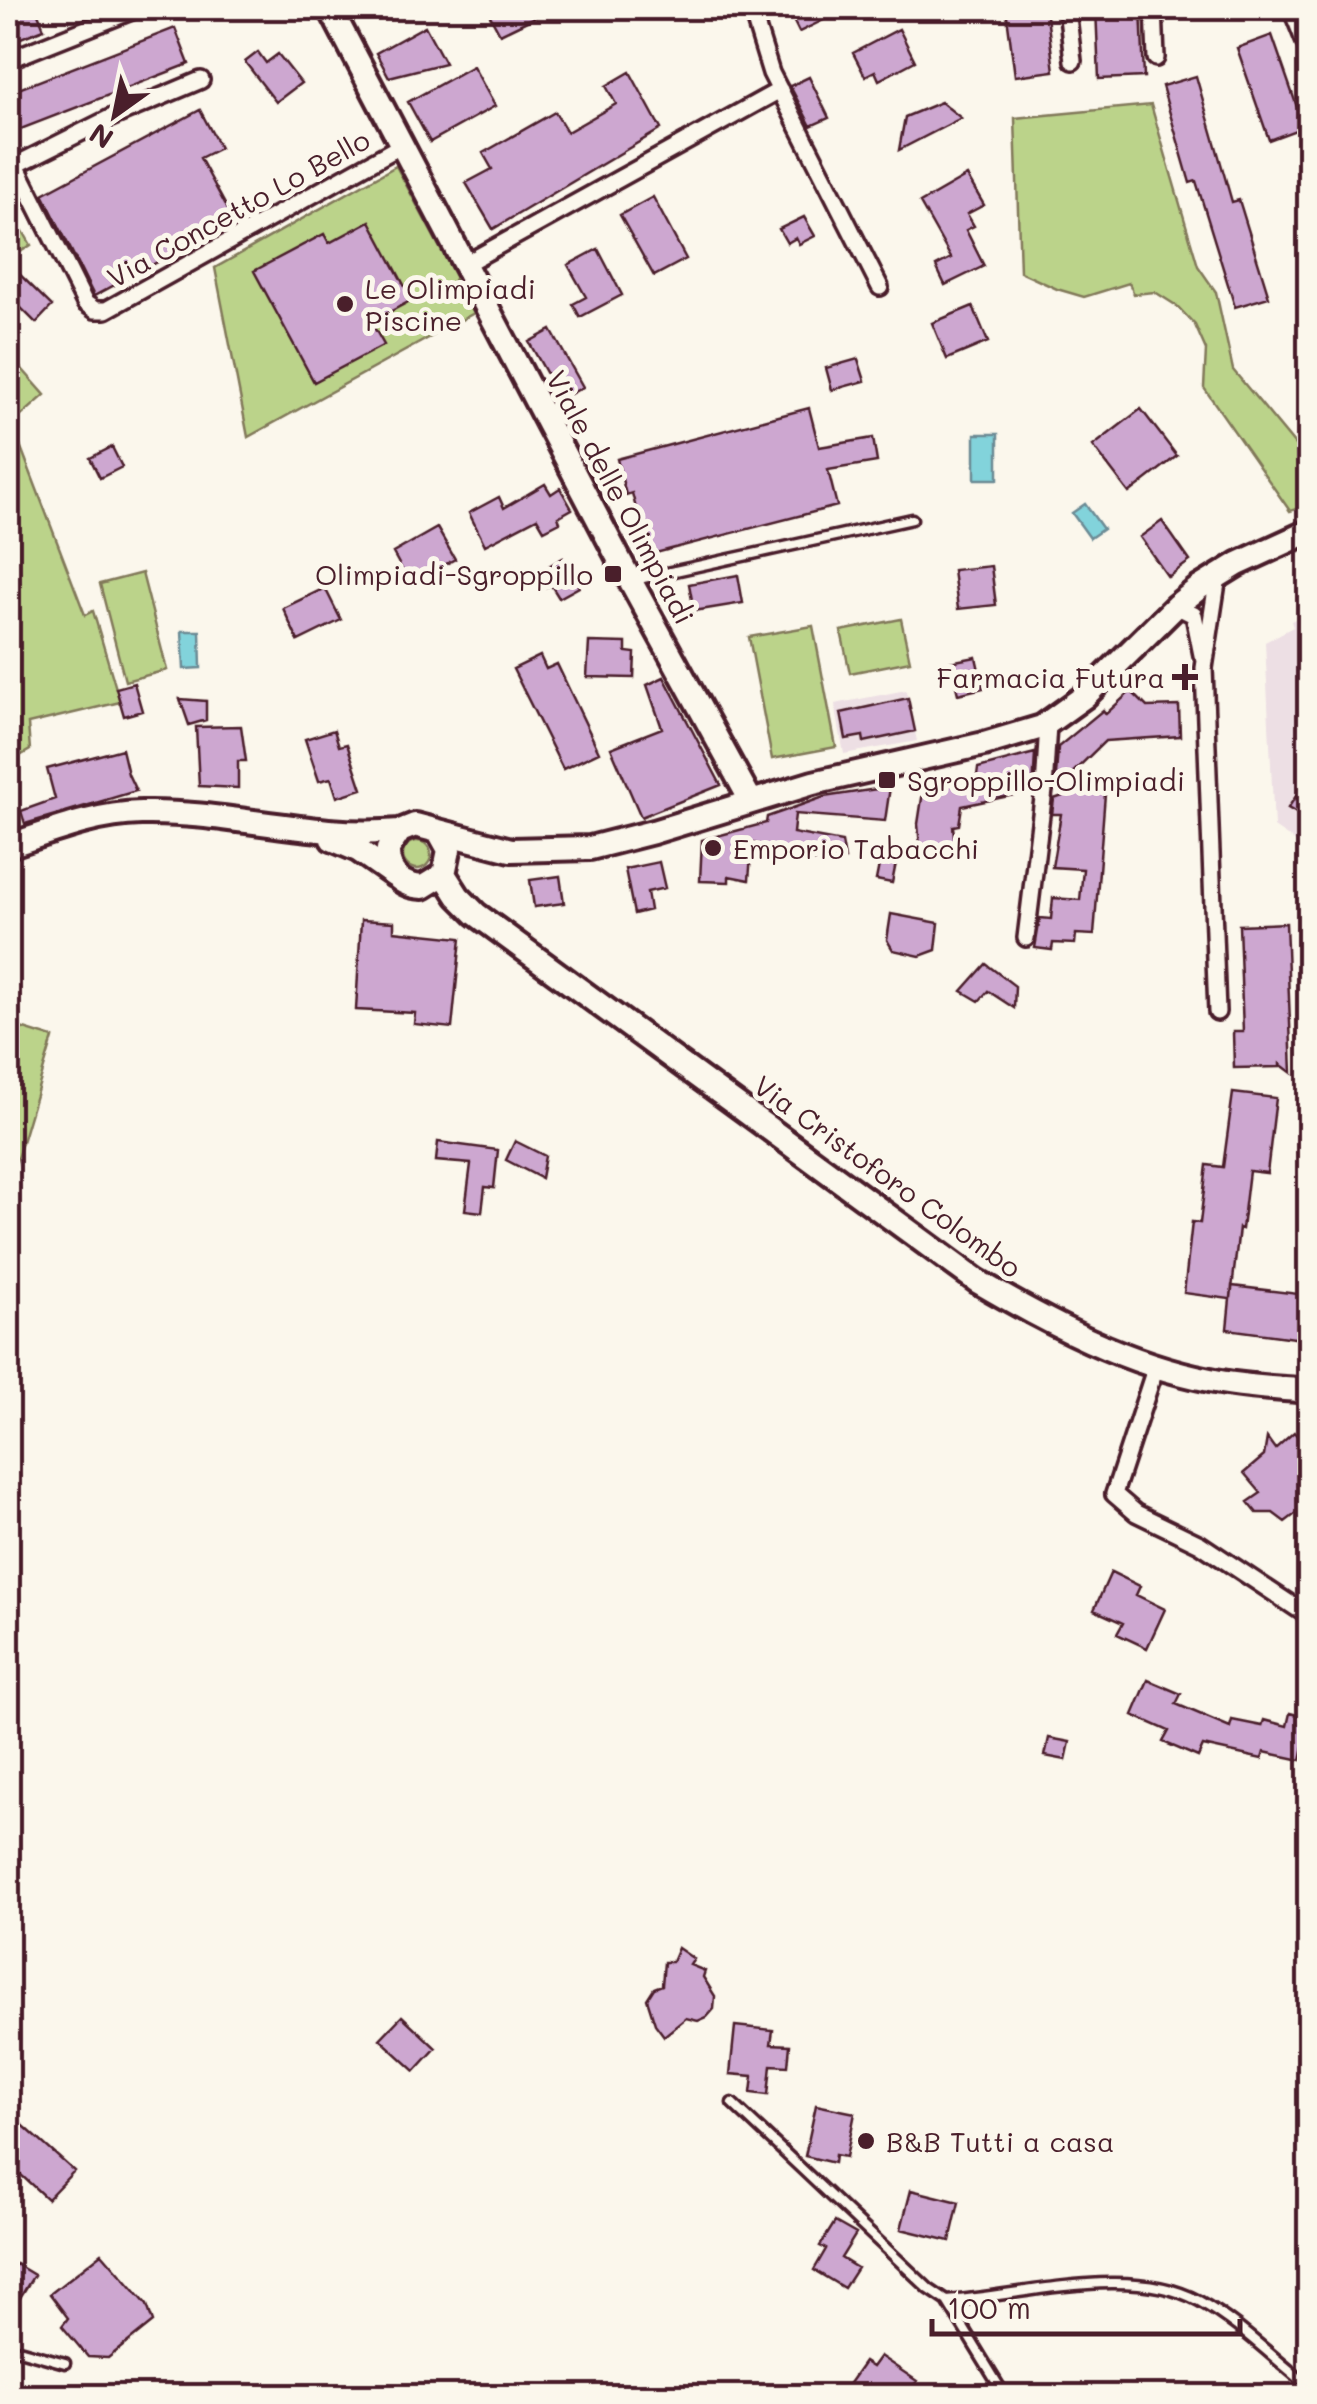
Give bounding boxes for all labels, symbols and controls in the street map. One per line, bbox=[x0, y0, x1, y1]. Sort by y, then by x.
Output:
north arrow bbox=[65, 65, 165, 165]
text: N bbox=[82, 116, 120, 158]
street label: Via Concetto Lo Bello bbox=[100, 121, 376, 295]
place label: Le Olimpiadi Piscine bbox=[365, 270, 536, 338]
marker: Le Olimpiadi Piscine bbox=[334, 293, 356, 315]
street label: Viale delle Olimpiadi bbox=[539, 364, 703, 630]
place label: Olimpiadi-Sgroppillo bbox=[315, 556, 593, 592]
marker: Olimpiadi-Sgroppillo bbox=[602, 563, 624, 585]
place label: Farmacia Futura bbox=[937, 659, 1165, 695]
marker: Farmacia Futura bbox=[1174, 666, 1196, 688]
place label: Sgroppillo-Olimpiadi bbox=[907, 762, 1185, 798]
marker: Sgroppillo-Olimpiadi bbox=[876, 769, 898, 791]
place label: Emporio Tabacchi bbox=[733, 830, 979, 866]
marker: Emporio Tabacchi bbox=[702, 837, 724, 859]
street label: Via Cristoforo Colombo bbox=[747, 1067, 1029, 1285]
place label: B&B Tutti a casa bbox=[886, 2123, 1114, 2159]
marker: B&B Tutti a casa bbox=[855, 2130, 877, 2152]
scale bar bbox=[932, 2274, 1240, 2336]
text: 100 m bbox=[947, 2287, 1031, 2327]

